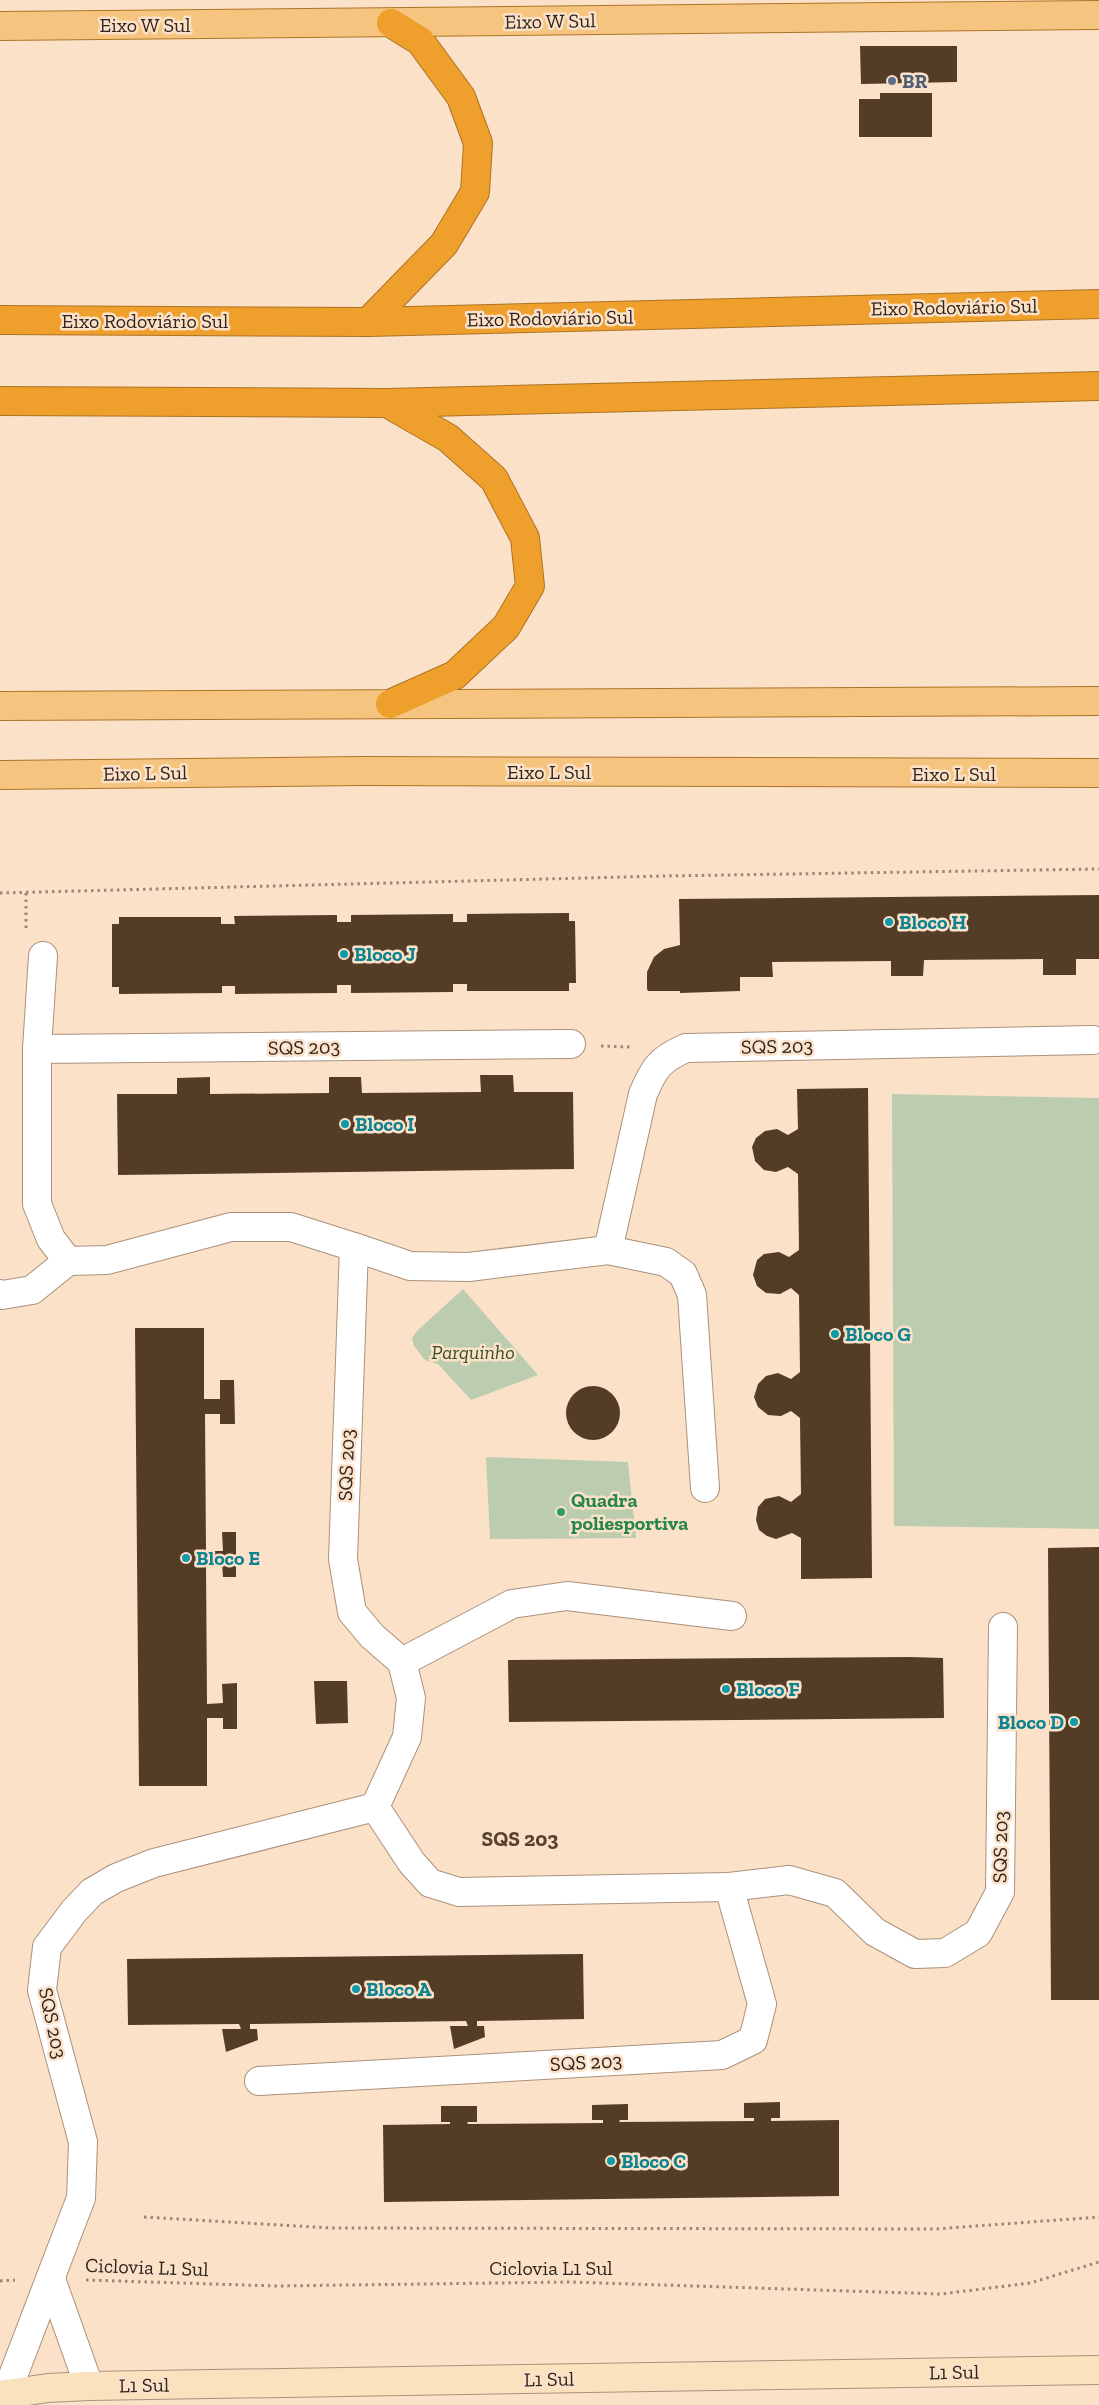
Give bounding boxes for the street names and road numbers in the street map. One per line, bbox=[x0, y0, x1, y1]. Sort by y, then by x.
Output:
street label: Eixo W Sul bbox=[504, 8, 596, 34]
street label: Eixo W Sul bbox=[99, 13, 191, 37]
street label: Eixo Rodoviário Sul bbox=[870, 294, 1038, 320]
street label: Eixo Rodoviário Sul bbox=[466, 305, 634, 331]
street label: Eixo Rodoviário Sul bbox=[62, 309, 228, 333]
street label: Eixo L Sul bbox=[103, 760, 187, 786]
street label: Eixo L Sul bbox=[507, 760, 591, 784]
street label: Eixo L Sul bbox=[912, 762, 996, 786]
street label: SQS 203 bbox=[741, 1033, 813, 1059]
street label: SQS 203 bbox=[268, 1034, 340, 1060]
street label: SQS 203 bbox=[333, 1429, 359, 1501]
street label: SQS 203 bbox=[987, 1811, 1013, 1883]
street label: SQS 203 bbox=[34, 1985, 72, 2061]
street label: SQS 203 bbox=[549, 2048, 623, 2076]
street label: Ciclovia L1 Sul bbox=[85, 2253, 209, 2281]
street label: Ciclovia L1 Sul bbox=[489, 2256, 613, 2280]
street label: L1 Sul bbox=[929, 2360, 979, 2384]
street label: L1 Sul bbox=[524, 2367, 574, 2391]
street label: L1 Sul bbox=[119, 2373, 169, 2397]

